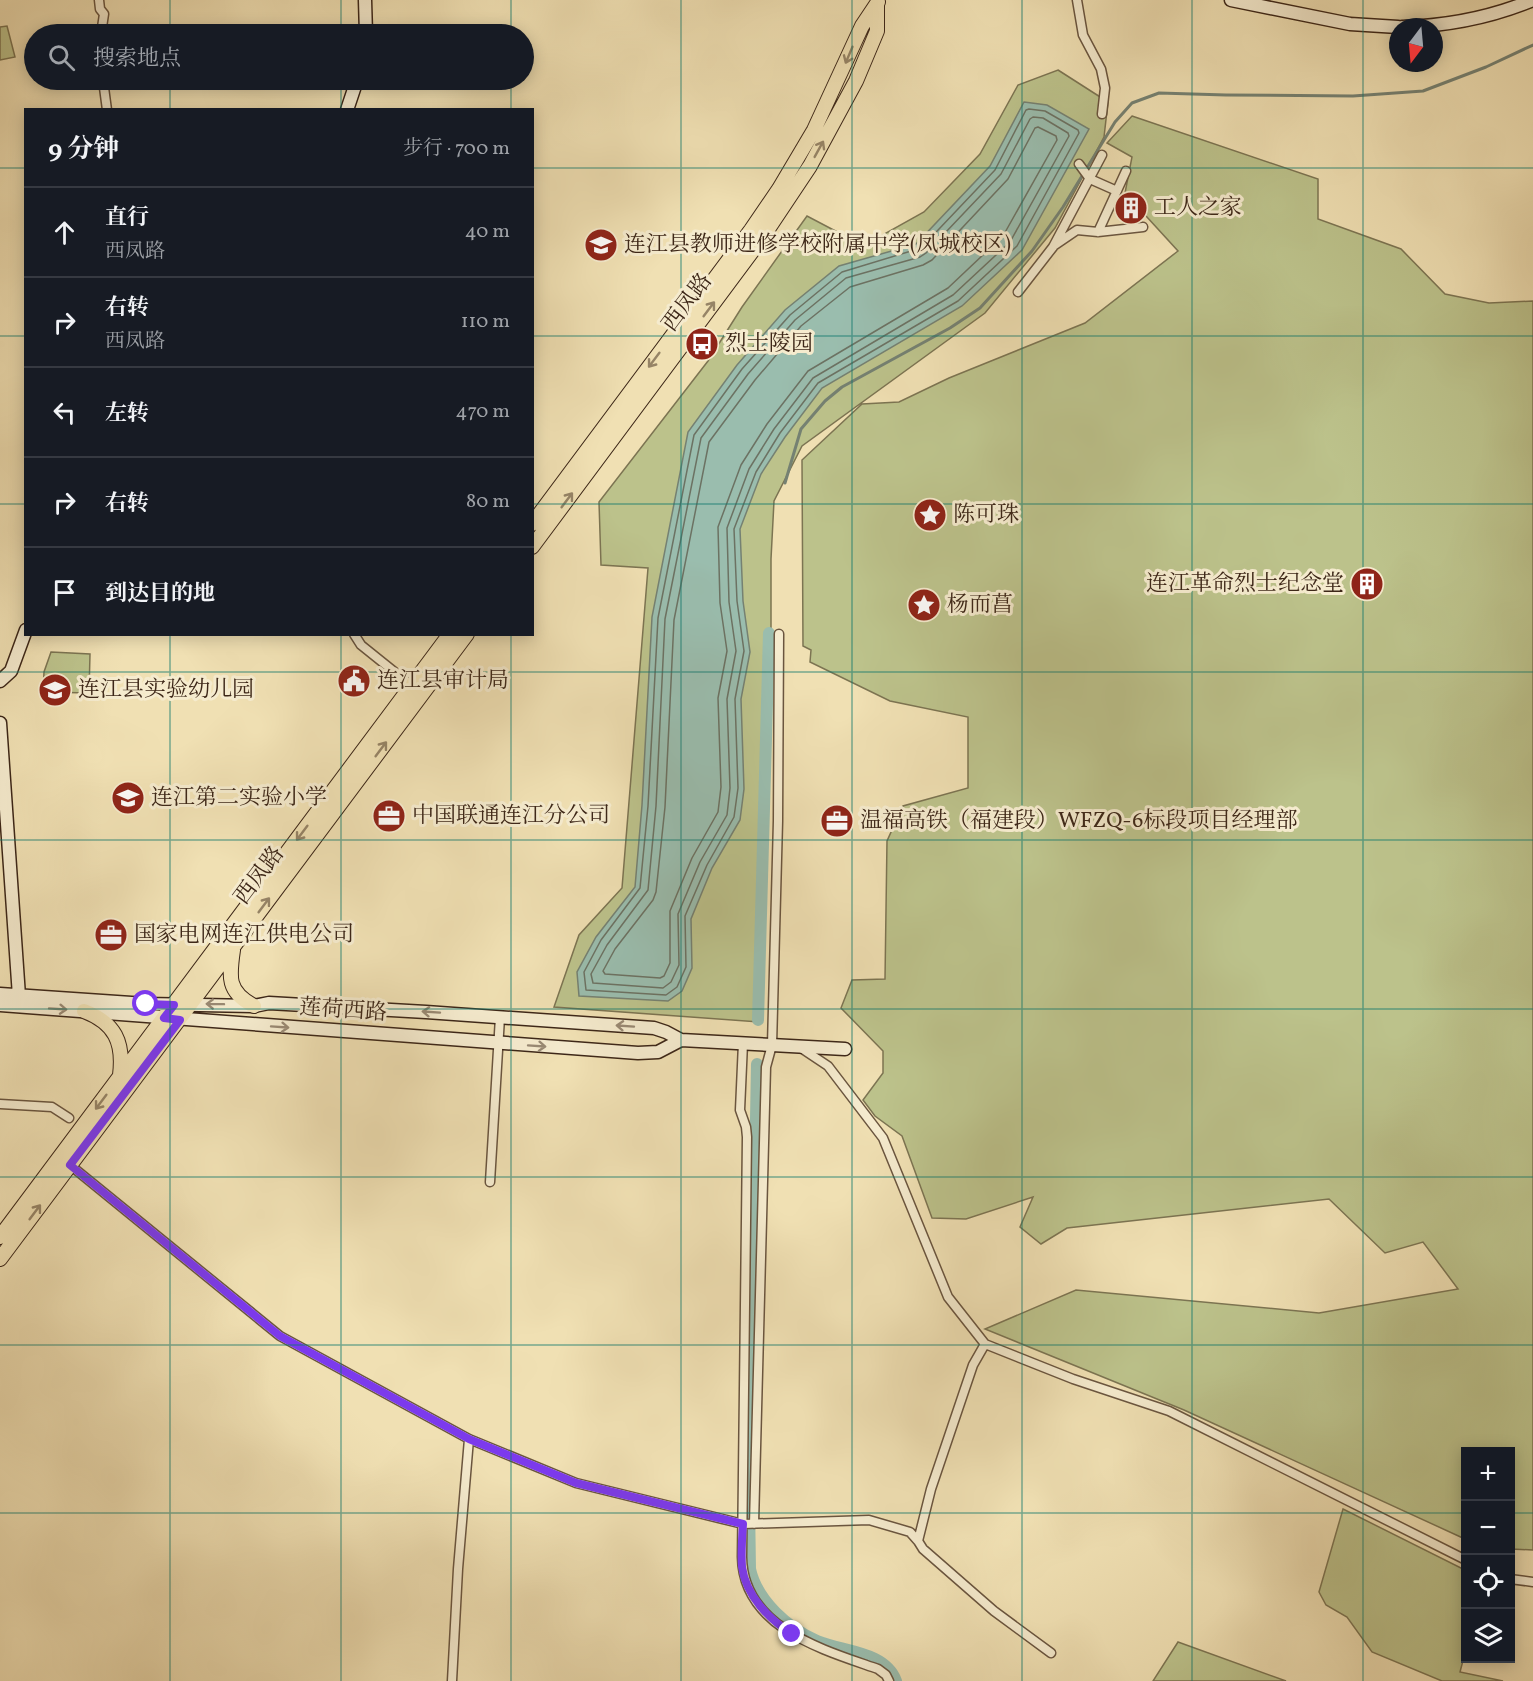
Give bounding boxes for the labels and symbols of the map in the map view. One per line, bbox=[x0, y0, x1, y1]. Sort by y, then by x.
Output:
north arrow bbox=[1389, 18, 1443, 72]
one-way arrow bbox=[843, 46, 854, 64]
one-way arrow bbox=[813, 141, 825, 158]
building icon: 工人之家 bbox=[1113, 190, 1149, 226]
place label: 工人之家 bbox=[1154, 193, 1242, 224]
school or university icon: 连江县教师进修学校附属中学(凤城校区) bbox=[583, 227, 619, 263]
place label: 连江县教师进修学校附属中学(凤城校区) bbox=[624, 230, 1011, 261]
street label: 西凤路 bbox=[656, 267, 720, 339]
one-way arrow bbox=[703, 302, 715, 318]
bus stop icon: 烈士陵园 bbox=[684, 326, 720, 362]
place label: 烈士陵园 bbox=[725, 329, 813, 360]
one-way arrow bbox=[648, 352, 661, 368]
one-way arrow bbox=[561, 492, 574, 508]
place icon: 陈可珠 bbox=[912, 497, 948, 533]
place label: 陈可珠 bbox=[953, 500, 1019, 531]
building icon: 连江革命烈士纪念堂 bbox=[1349, 566, 1385, 602]
place label: 连江革命烈士纪念堂 bbox=[1146, 569, 1344, 600]
place icon: 杨而菖 bbox=[906, 587, 942, 623]
place label: 杨而菖 bbox=[947, 590, 1013, 621]
public building icon: 连江县审计局 bbox=[336, 663, 372, 699]
place label: 连江县审计局 bbox=[377, 666, 509, 697]
school or university icon: 连江县实验幼儿园 bbox=[37, 672, 73, 708]
place label: 连江县实验幼儿园 bbox=[78, 675, 254, 706]
one-way arrow bbox=[374, 741, 387, 757]
school or university icon: 连江第二实验小学 bbox=[110, 780, 146, 816]
place label: 连江第二实验小学 bbox=[151, 783, 327, 814]
office icon: 中国联通连江分公司 bbox=[371, 798, 407, 834]
place label: 中国联通连江分公司 bbox=[412, 801, 610, 832]
office icon: 温福高铁（福建段）WFZQ-6标段项目经理部 bbox=[819, 803, 855, 839]
place label: 温福高铁（福建段）WFZQ-6标段项目经理部 bbox=[860, 806, 1297, 837]
one-way arrow bbox=[296, 825, 309, 841]
street label: 西凤路 bbox=[228, 840, 292, 912]
one-way arrow bbox=[258, 898, 271, 914]
office icon: 国家电网连江供电公司 bbox=[93, 917, 129, 953]
place label: 国家电网连江供电公司 bbox=[134, 920, 354, 951]
route start bbox=[132, 990, 158, 1016]
street label: 莲荷西路 bbox=[298, 992, 388, 1030]
one-way arrow bbox=[206, 998, 226, 1010]
one-way arrow bbox=[48, 1004, 68, 1015]
one-way arrow bbox=[421, 1006, 441, 1017]
one-way arrow bbox=[616, 1020, 636, 1031]
one-way arrow bbox=[269, 1022, 289, 1033]
one-way arrow bbox=[527, 1040, 547, 1051]
one-way arrow bbox=[95, 1093, 107, 1109]
one-way arrow bbox=[29, 1204, 41, 1220]
route end bbox=[778, 1620, 804, 1646]

